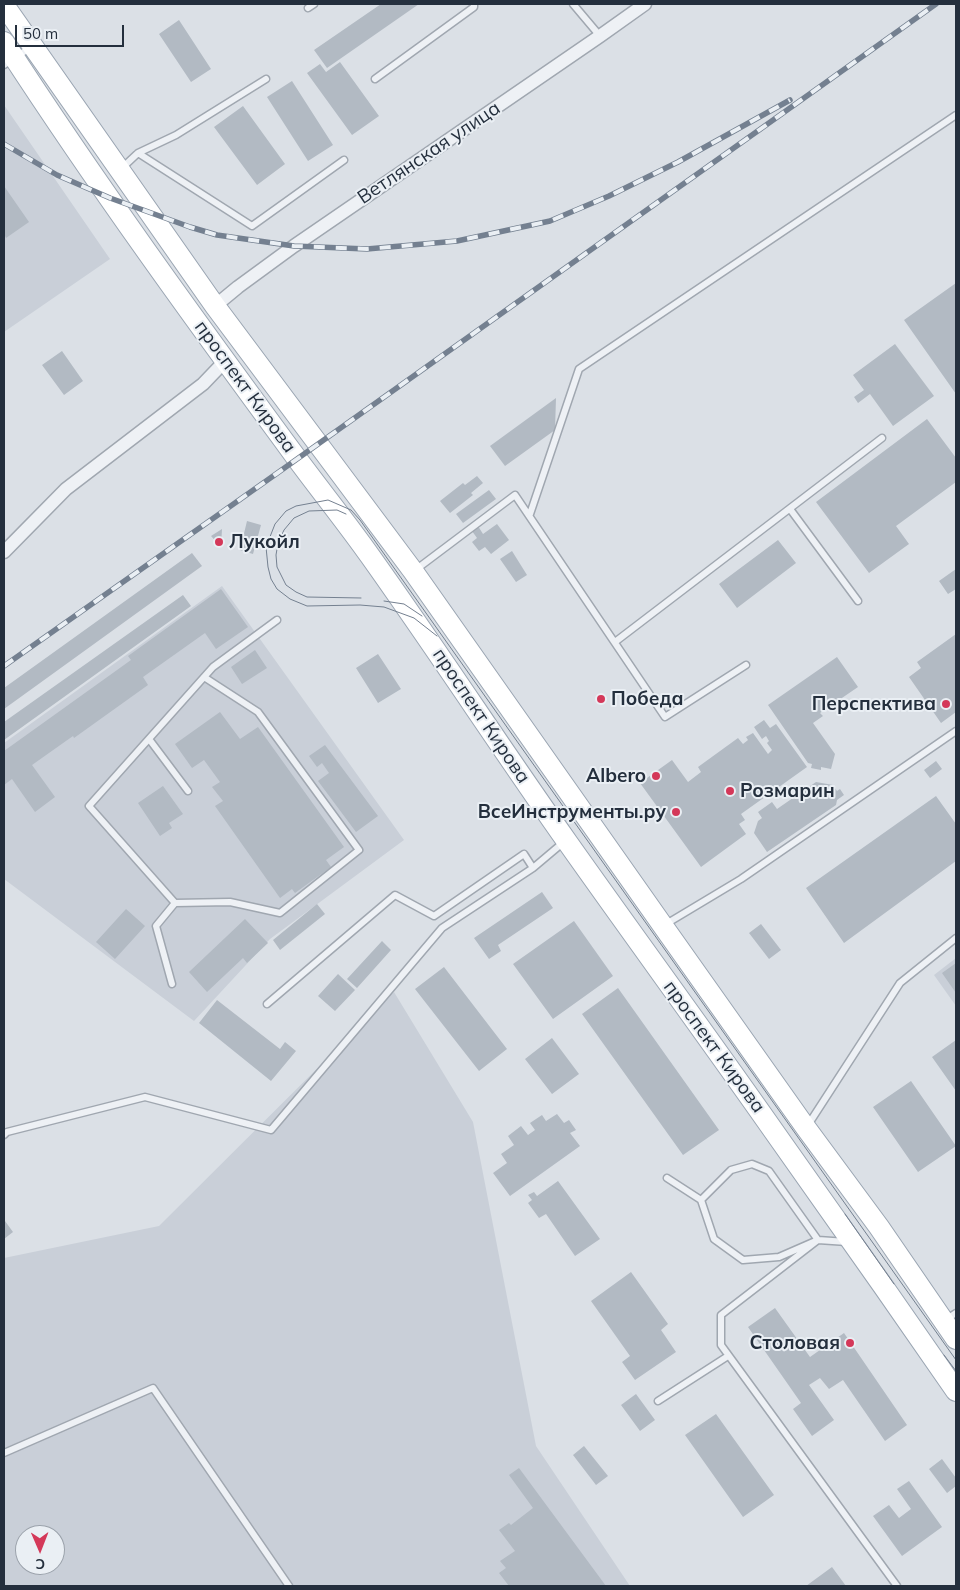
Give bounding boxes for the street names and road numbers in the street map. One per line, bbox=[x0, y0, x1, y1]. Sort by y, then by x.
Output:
street label: Ветлянская улица bbox=[353, 97, 505, 209]
street label: проспект Кирова bbox=[189, 316, 301, 458]
street label: проспект Кирова bbox=[427, 644, 535, 788]
street label: проспект Кирова bbox=[658, 976, 770, 1118]

